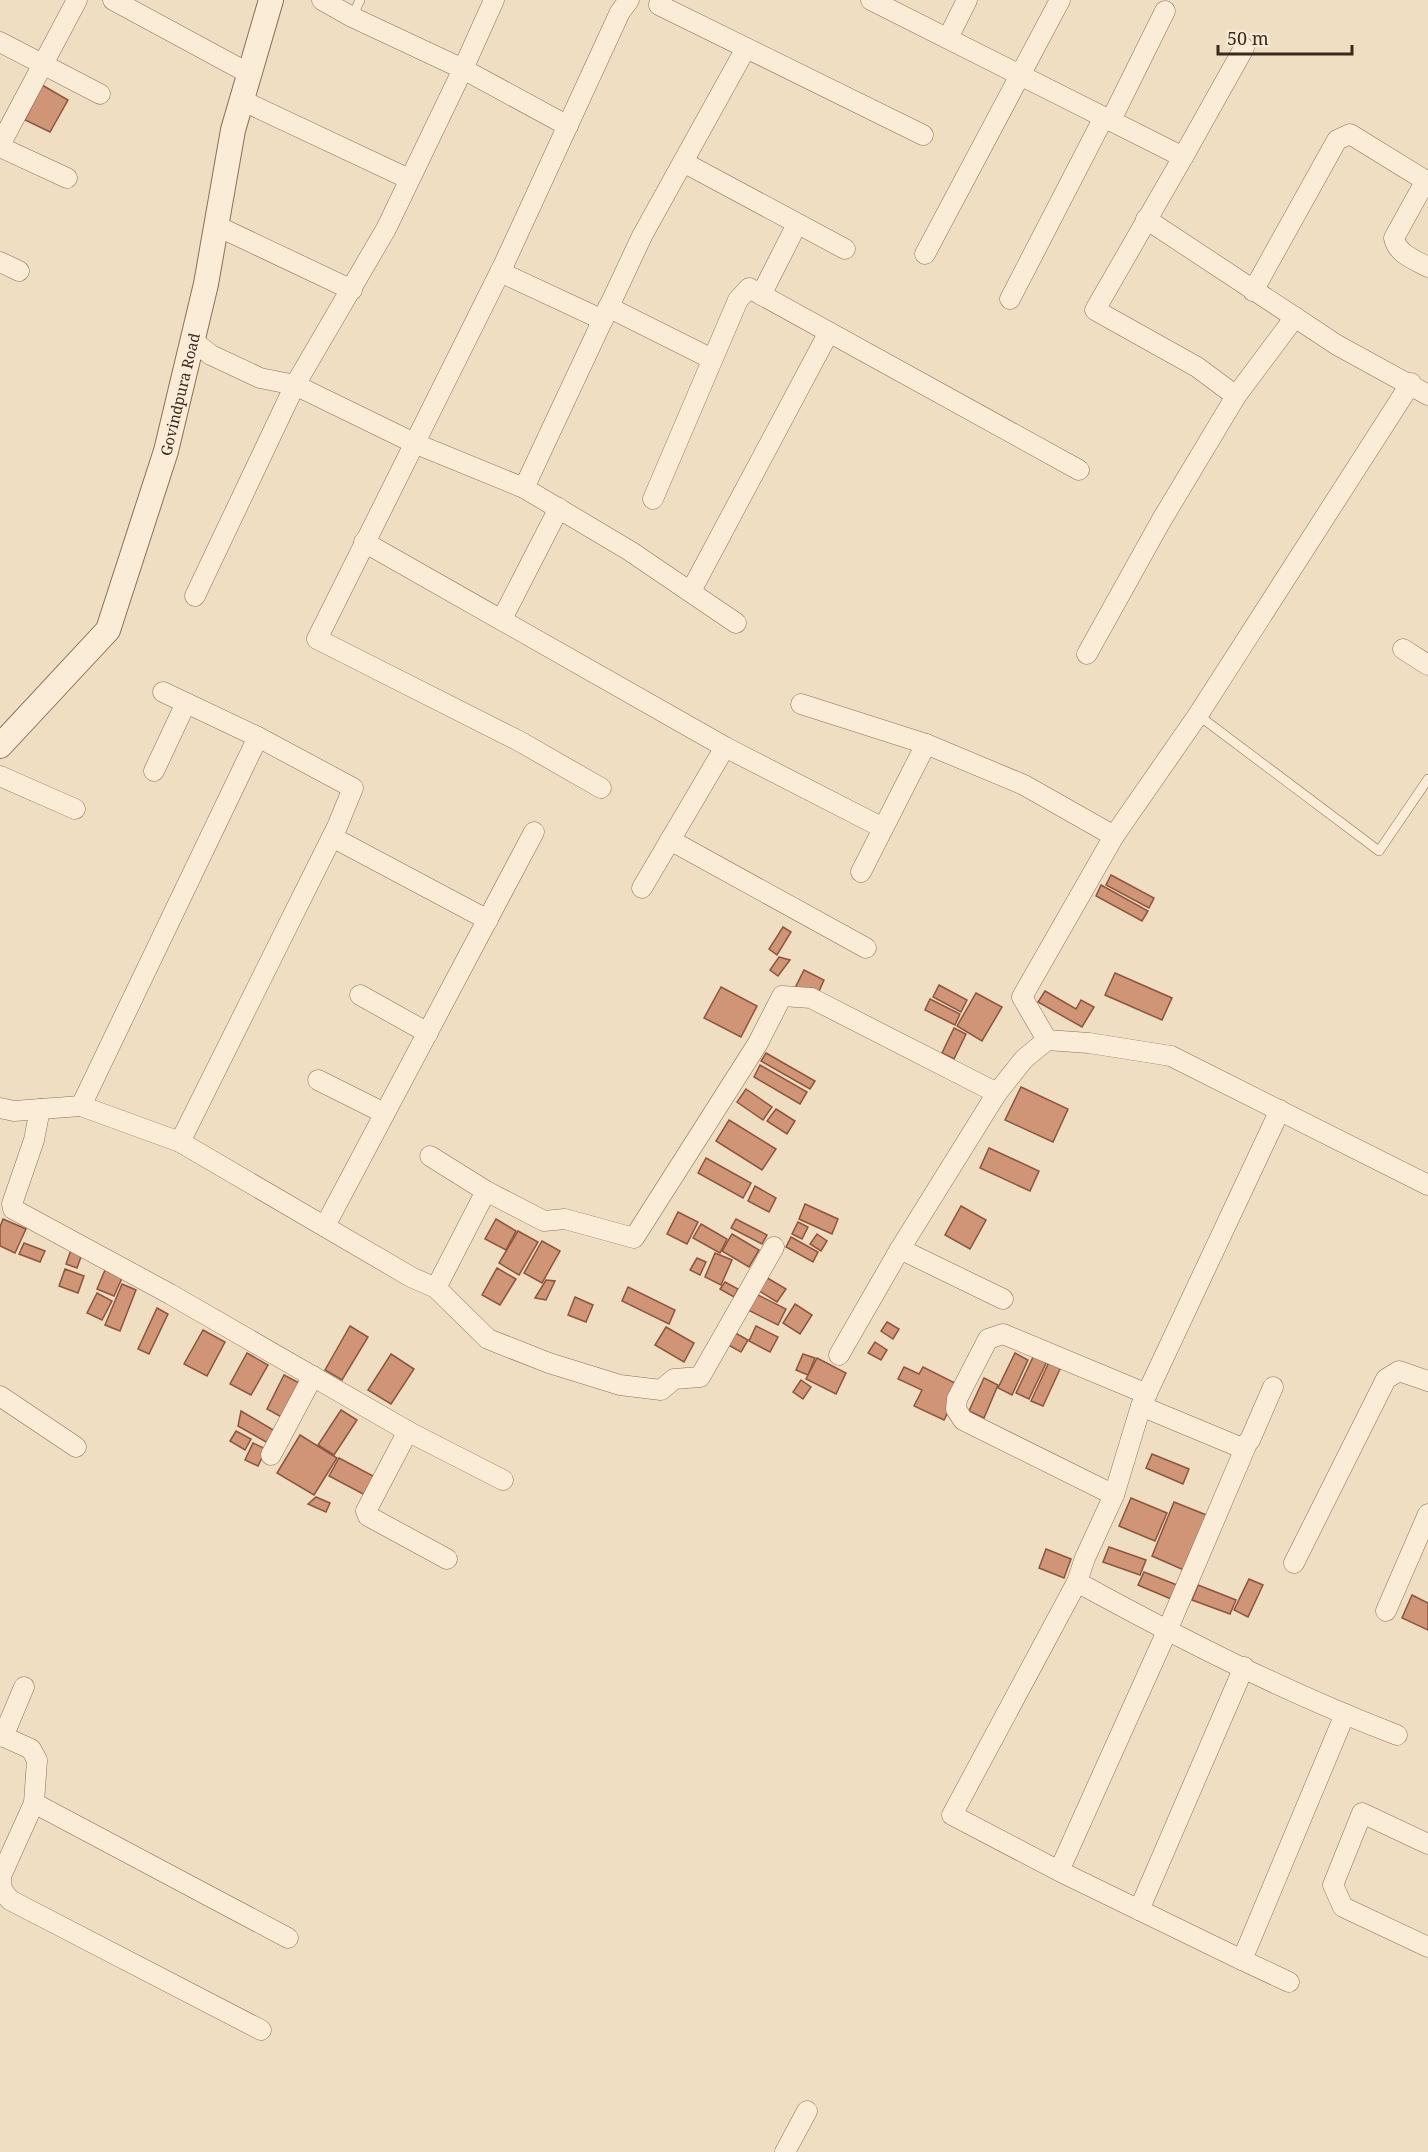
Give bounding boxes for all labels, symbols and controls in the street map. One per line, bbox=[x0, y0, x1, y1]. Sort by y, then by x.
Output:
scale bar bbox=[1218, 18, 1352, 56]
text: 50 m bbox=[1227, 26, 1269, 50]
street label: Govindpura Road bbox=[155, 331, 204, 458]

